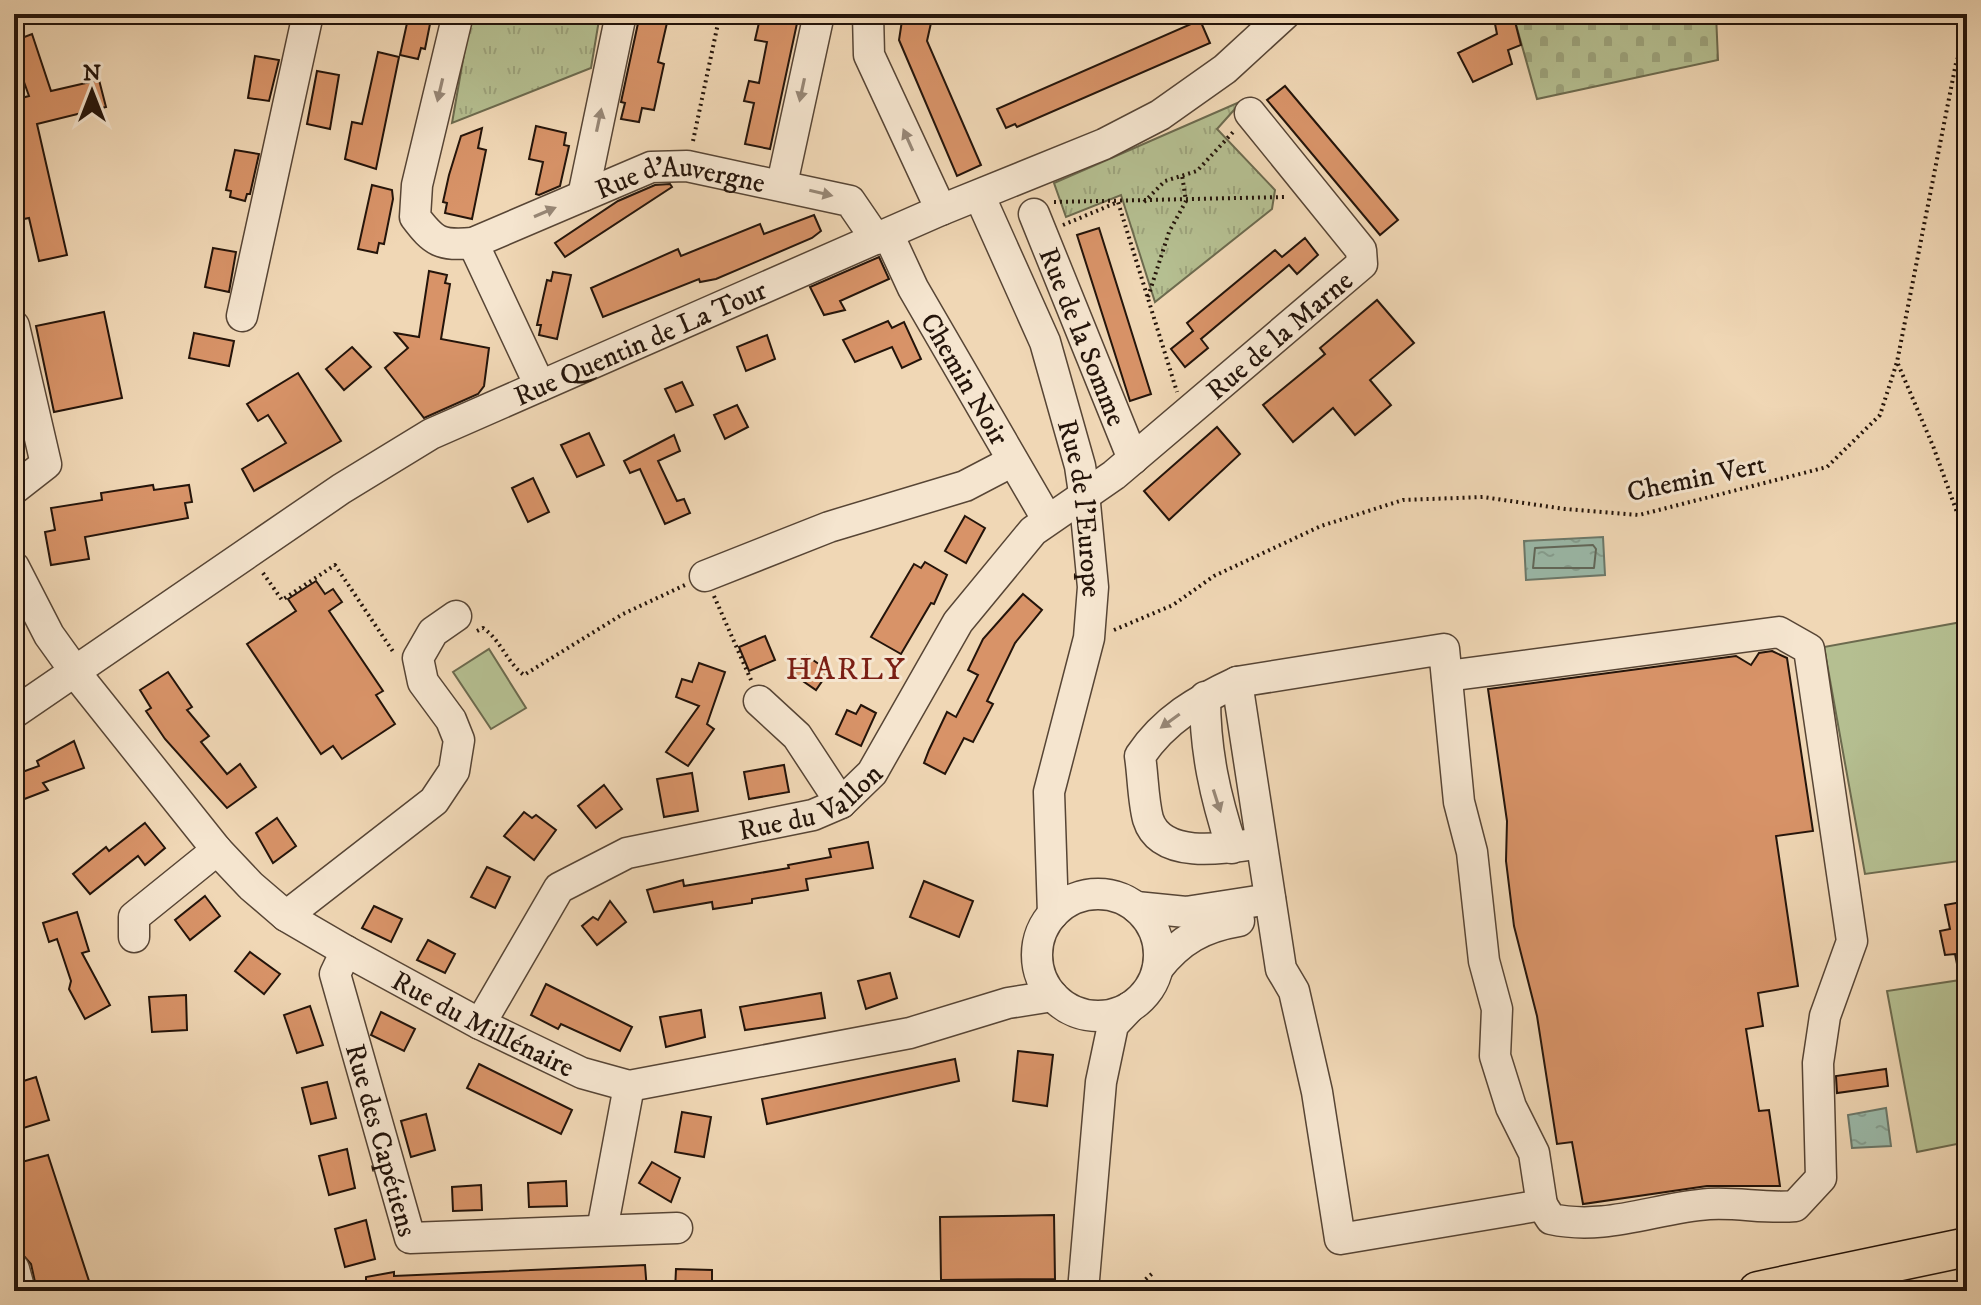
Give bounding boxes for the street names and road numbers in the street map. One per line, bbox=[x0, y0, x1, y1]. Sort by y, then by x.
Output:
street label: Rue d'Auvergne bbox=[590, 150, 768, 208]
street label: Rue de la Somme bbox=[1030, 242, 1134, 431]
street label: Rue de la Marne bbox=[1199, 264, 1361, 408]
street label: Rue Quentin de La Tour bbox=[509, 273, 773, 414]
street label: Chemin Noir bbox=[912, 307, 1017, 452]
street label: Rue de l'Europe bbox=[1049, 416, 1109, 599]
street label: Chemin Vert bbox=[1624, 447, 1769, 510]
street label: Rue du Vallon bbox=[736, 756, 890, 849]
street label: Rue du Millénaire bbox=[386, 963, 580, 1086]
street label: Rue des Capétiens bbox=[337, 1040, 425, 1241]

